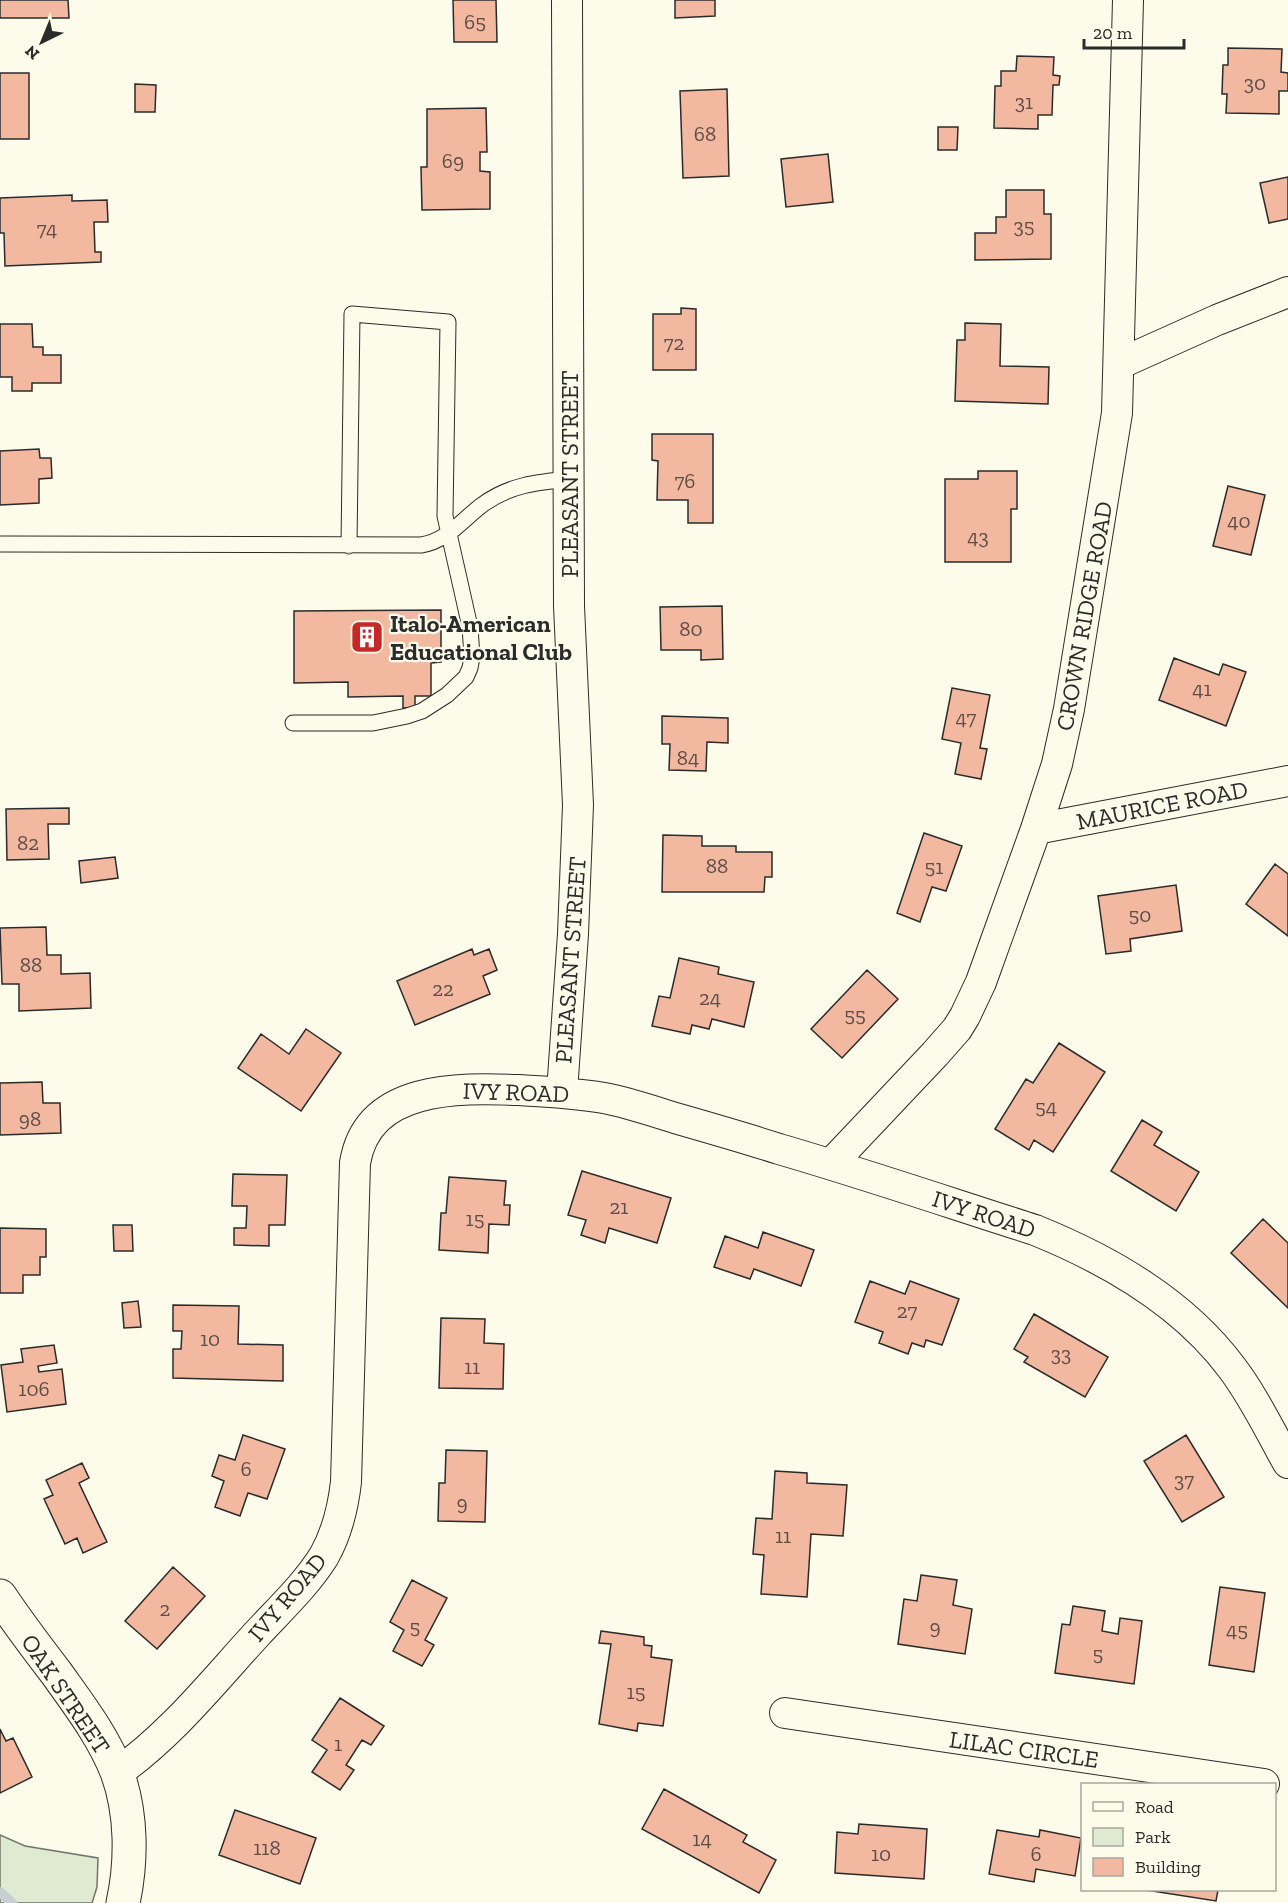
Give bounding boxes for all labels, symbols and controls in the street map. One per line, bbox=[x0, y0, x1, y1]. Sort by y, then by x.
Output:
house number: 65 bbox=[464, 9, 486, 34]
north arrow bbox=[12, 12, 72, 72]
scale bar bbox=[1084, 12, 1184, 50]
text: 20 m bbox=[1093, 22, 1133, 44]
text: N bbox=[21, 42, 43, 64]
house number: 30 bbox=[1244, 70, 1266, 95]
house number: 31 bbox=[1015, 89, 1033, 114]
house number: 68 bbox=[694, 121, 716, 146]
house number: 69 bbox=[442, 148, 464, 173]
house number: 35 bbox=[1013, 213, 1035, 238]
house number: 74 bbox=[37, 216, 57, 241]
house number: 72 bbox=[664, 330, 684, 355]
street label: PLEASANT STREET bbox=[555, 370, 584, 578]
house number: 76 bbox=[674, 468, 696, 493]
street label: CROWN RIDGE ROAD bbox=[1050, 499, 1118, 733]
house number: 40 bbox=[1227, 508, 1251, 533]
house number: 43 bbox=[967, 524, 989, 549]
place label: Italo-American Educational Club bbox=[390, 609, 572, 666]
house number: 80 bbox=[679, 616, 703, 641]
building icon: Italo-American Educational Club bbox=[349, 619, 385, 655]
house number: 41 bbox=[1192, 676, 1212, 701]
house number: 47 bbox=[956, 705, 977, 730]
house number: 84 bbox=[677, 745, 699, 770]
street label: MAURICE ROAD bbox=[1074, 774, 1250, 836]
house number: 82 bbox=[17, 830, 39, 855]
house number: 88 bbox=[706, 853, 728, 878]
house number: 51 bbox=[925, 854, 943, 879]
street label: PLEASANT STREET bbox=[548, 855, 592, 1064]
house number: 50 bbox=[1129, 902, 1151, 927]
house number: 88 bbox=[20, 952, 42, 977]
house number: 22 bbox=[432, 976, 454, 1001]
house number: 24 bbox=[699, 985, 721, 1010]
house number: 55 bbox=[844, 1002, 866, 1027]
street label: IVY ROAD bbox=[462, 1076, 570, 1108]
house number: 54 bbox=[1035, 1094, 1057, 1119]
house number: 98 bbox=[19, 1106, 41, 1131]
street label: IVY ROAD bbox=[929, 1184, 1039, 1244]
house number: 21 bbox=[610, 1194, 628, 1219]
house number: 15 bbox=[466, 1206, 484, 1231]
house number: 27 bbox=[897, 1298, 917, 1323]
house number: 10 bbox=[200, 1326, 220, 1351]
house number: 33 bbox=[1051, 1341, 1071, 1366]
house number: 11 bbox=[464, 1354, 480, 1379]
house number: 106 bbox=[18, 1376, 50, 1401]
house number: 6 bbox=[240, 1456, 252, 1481]
house number: 37 bbox=[1174, 1467, 1194, 1492]
house number: 9 bbox=[456, 1490, 468, 1515]
house number: 11 bbox=[775, 1523, 791, 1548]
street label: IVY ROAD bbox=[242, 1547, 332, 1647]
house number: 2 bbox=[160, 1596, 170, 1621]
house number: 5 bbox=[410, 1614, 420, 1639]
house number: 9 bbox=[929, 1614, 941, 1639]
house number: 45 bbox=[1226, 1617, 1248, 1642]
street label: OAK STREET bbox=[15, 1628, 117, 1760]
house number: 5 bbox=[1093, 1641, 1103, 1666]
house number: 15 bbox=[627, 1679, 645, 1704]
street label: LILAC CIRCLE bbox=[948, 1724, 1100, 1774]
house number: 1 bbox=[334, 1731, 342, 1756]
legend bbox=[1081, 1783, 1276, 1891]
text: Road bbox=[1135, 1796, 1174, 1818]
house number: 14 bbox=[692, 1826, 712, 1851]
text: Park bbox=[1135, 1826, 1171, 1848]
house number: 118 bbox=[253, 1835, 281, 1860]
house number: 10 bbox=[871, 1841, 891, 1866]
house number: 6 bbox=[1030, 1841, 1042, 1866]
text: Building bbox=[1135, 1856, 1201, 1878]

